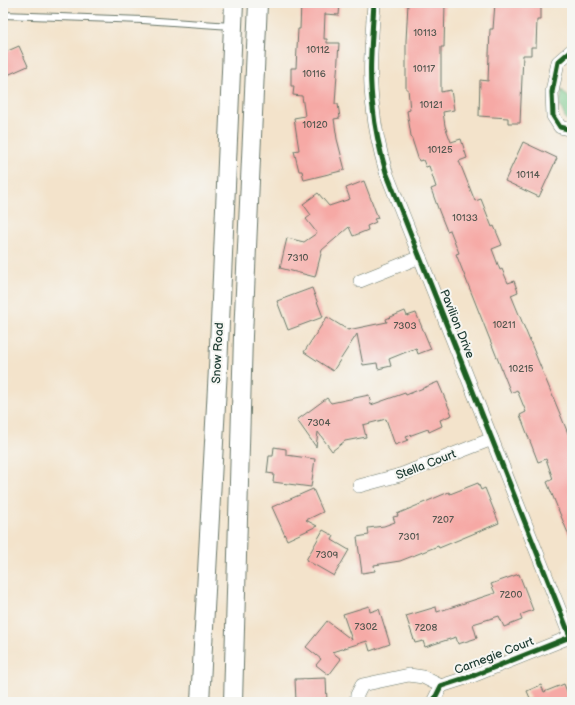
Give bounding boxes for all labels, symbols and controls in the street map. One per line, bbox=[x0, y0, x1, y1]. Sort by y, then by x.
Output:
house number: 10113 bbox=[413, 27, 437, 39]
house number: 10112 bbox=[306, 44, 330, 56]
house number: 10117 bbox=[413, 63, 435, 75]
house number: 10116 bbox=[302, 68, 326, 80]
house number: 10121 bbox=[419, 99, 443, 111]
house number: 10120 bbox=[302, 119, 328, 131]
house number: 10125 bbox=[427, 144, 453, 156]
house number: 10114 bbox=[516, 169, 540, 181]
house number: 10133 bbox=[452, 212, 478, 224]
house number: 7310 bbox=[288, 252, 309, 264]
street label: Pavilion Drive bbox=[436, 287, 478, 361]
house number: 10211 bbox=[492, 319, 516, 331]
house number: 7303 bbox=[393, 320, 417, 332]
street label: Snow Road bbox=[209, 322, 227, 384]
house number: 10215 bbox=[508, 363, 534, 375]
house number: 7304 bbox=[307, 417, 331, 429]
street label: Stella Court bbox=[394, 447, 458, 483]
house number: 7207 bbox=[432, 514, 454, 526]
house number: 7301 bbox=[399, 531, 420, 543]
house number: 7309 bbox=[316, 549, 339, 561]
house number: 7200 bbox=[500, 589, 522, 601]
house number: 7302 bbox=[355, 621, 378, 633]
house number: 7208 bbox=[415, 622, 437, 634]
street label: Carnegie Court bbox=[452, 634, 536, 678]

